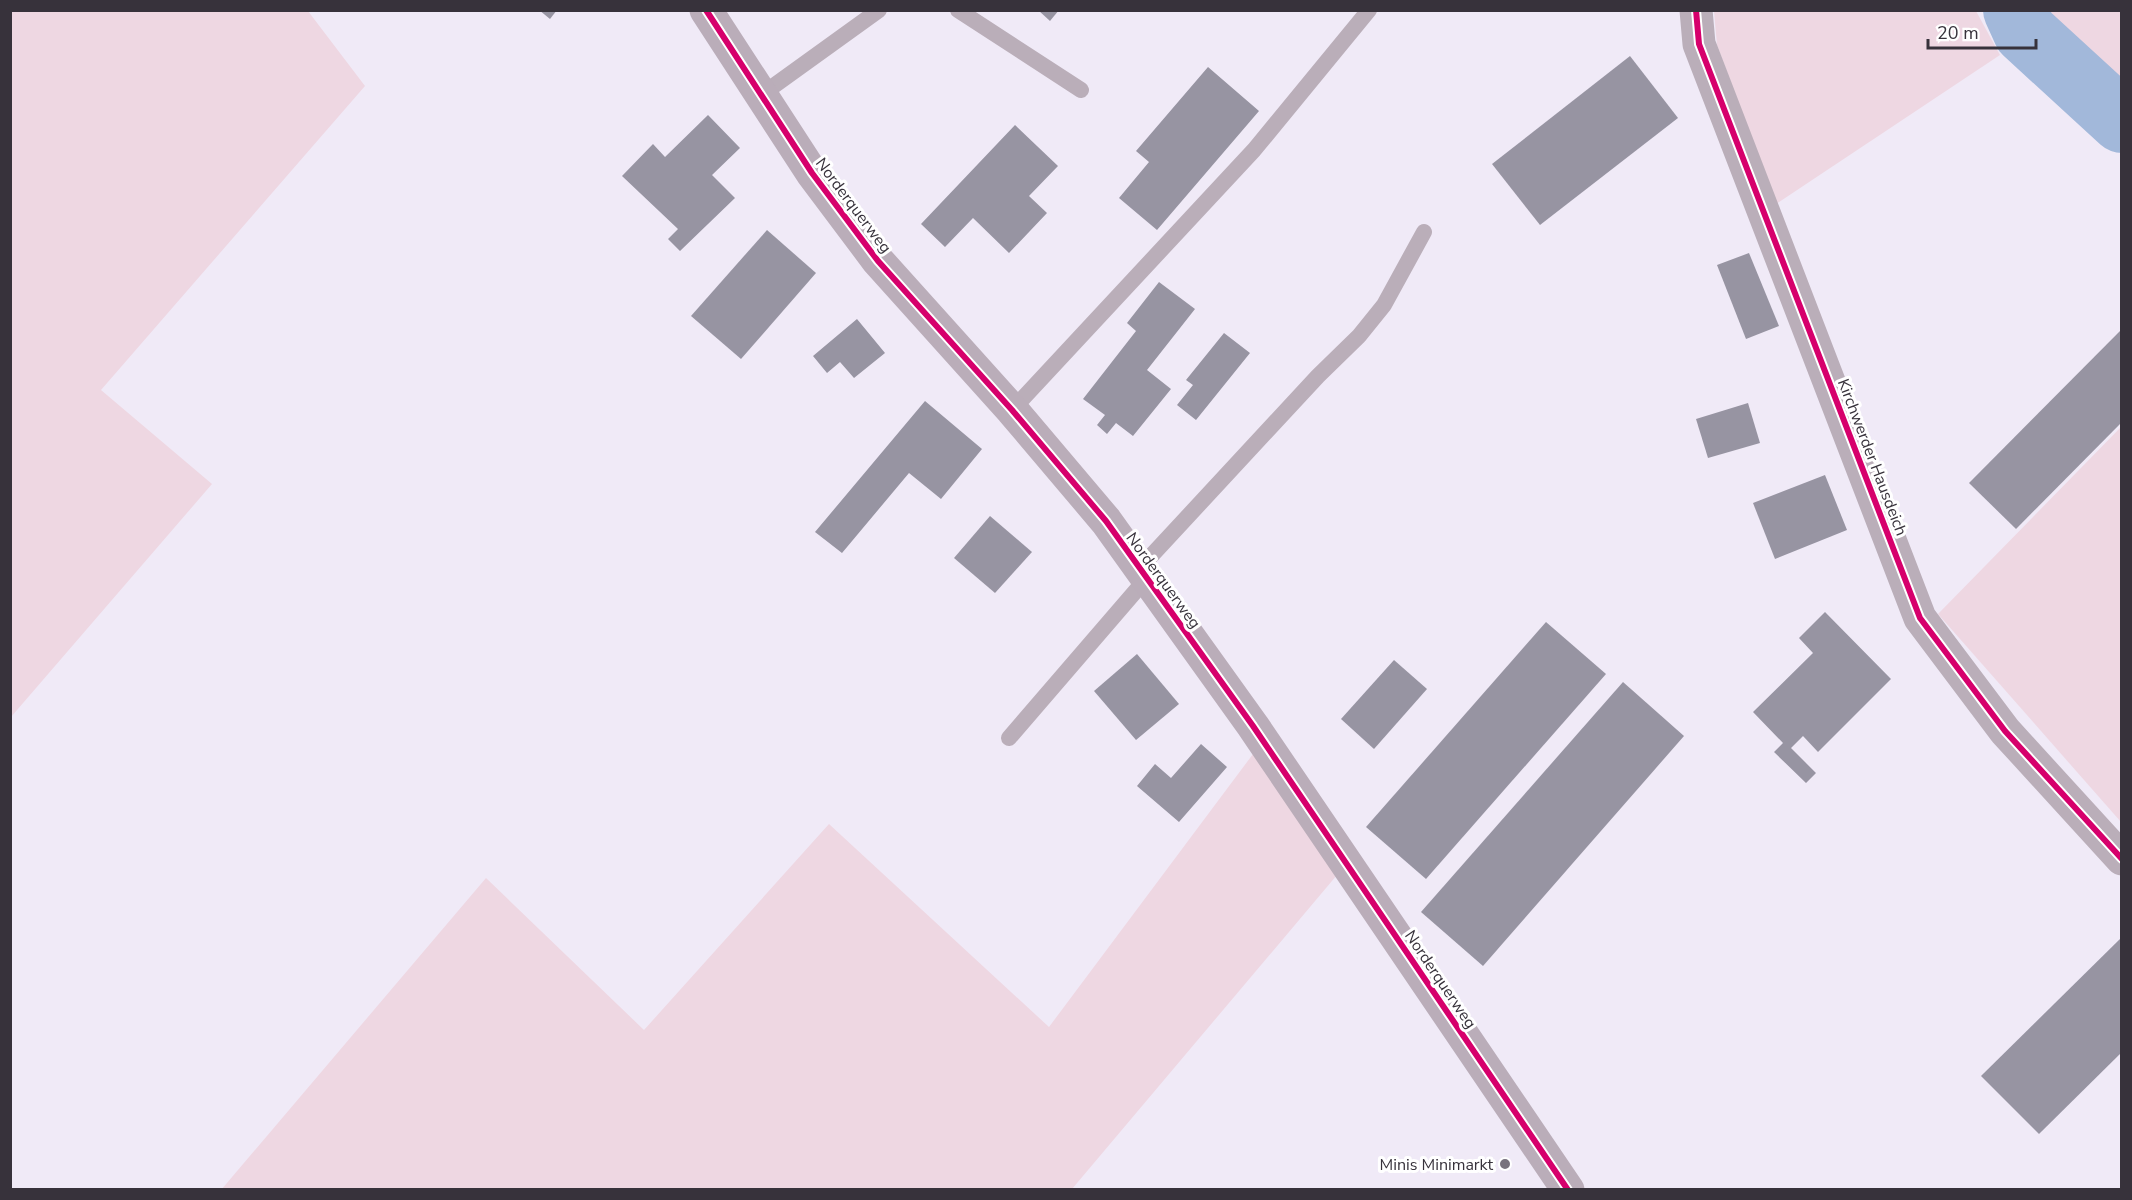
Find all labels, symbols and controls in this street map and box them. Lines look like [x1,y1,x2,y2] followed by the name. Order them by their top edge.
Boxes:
[1928,12,2036,50] scale bar
[1937,21,1979,45] text: 20 m
[810,153,896,258] street label: Norderquerweg
[1832,376,1912,539] street label: Kirchwerder Hausdeich
[1121,528,1206,633] street label: Norderquerweg
[1399,926,1481,1033] street label: Norderquerweg
[1380,1154,1493,1176] place label: Minis Minimarkt
[1498,1157,1512,1171] marker: Minis Minimarkt

